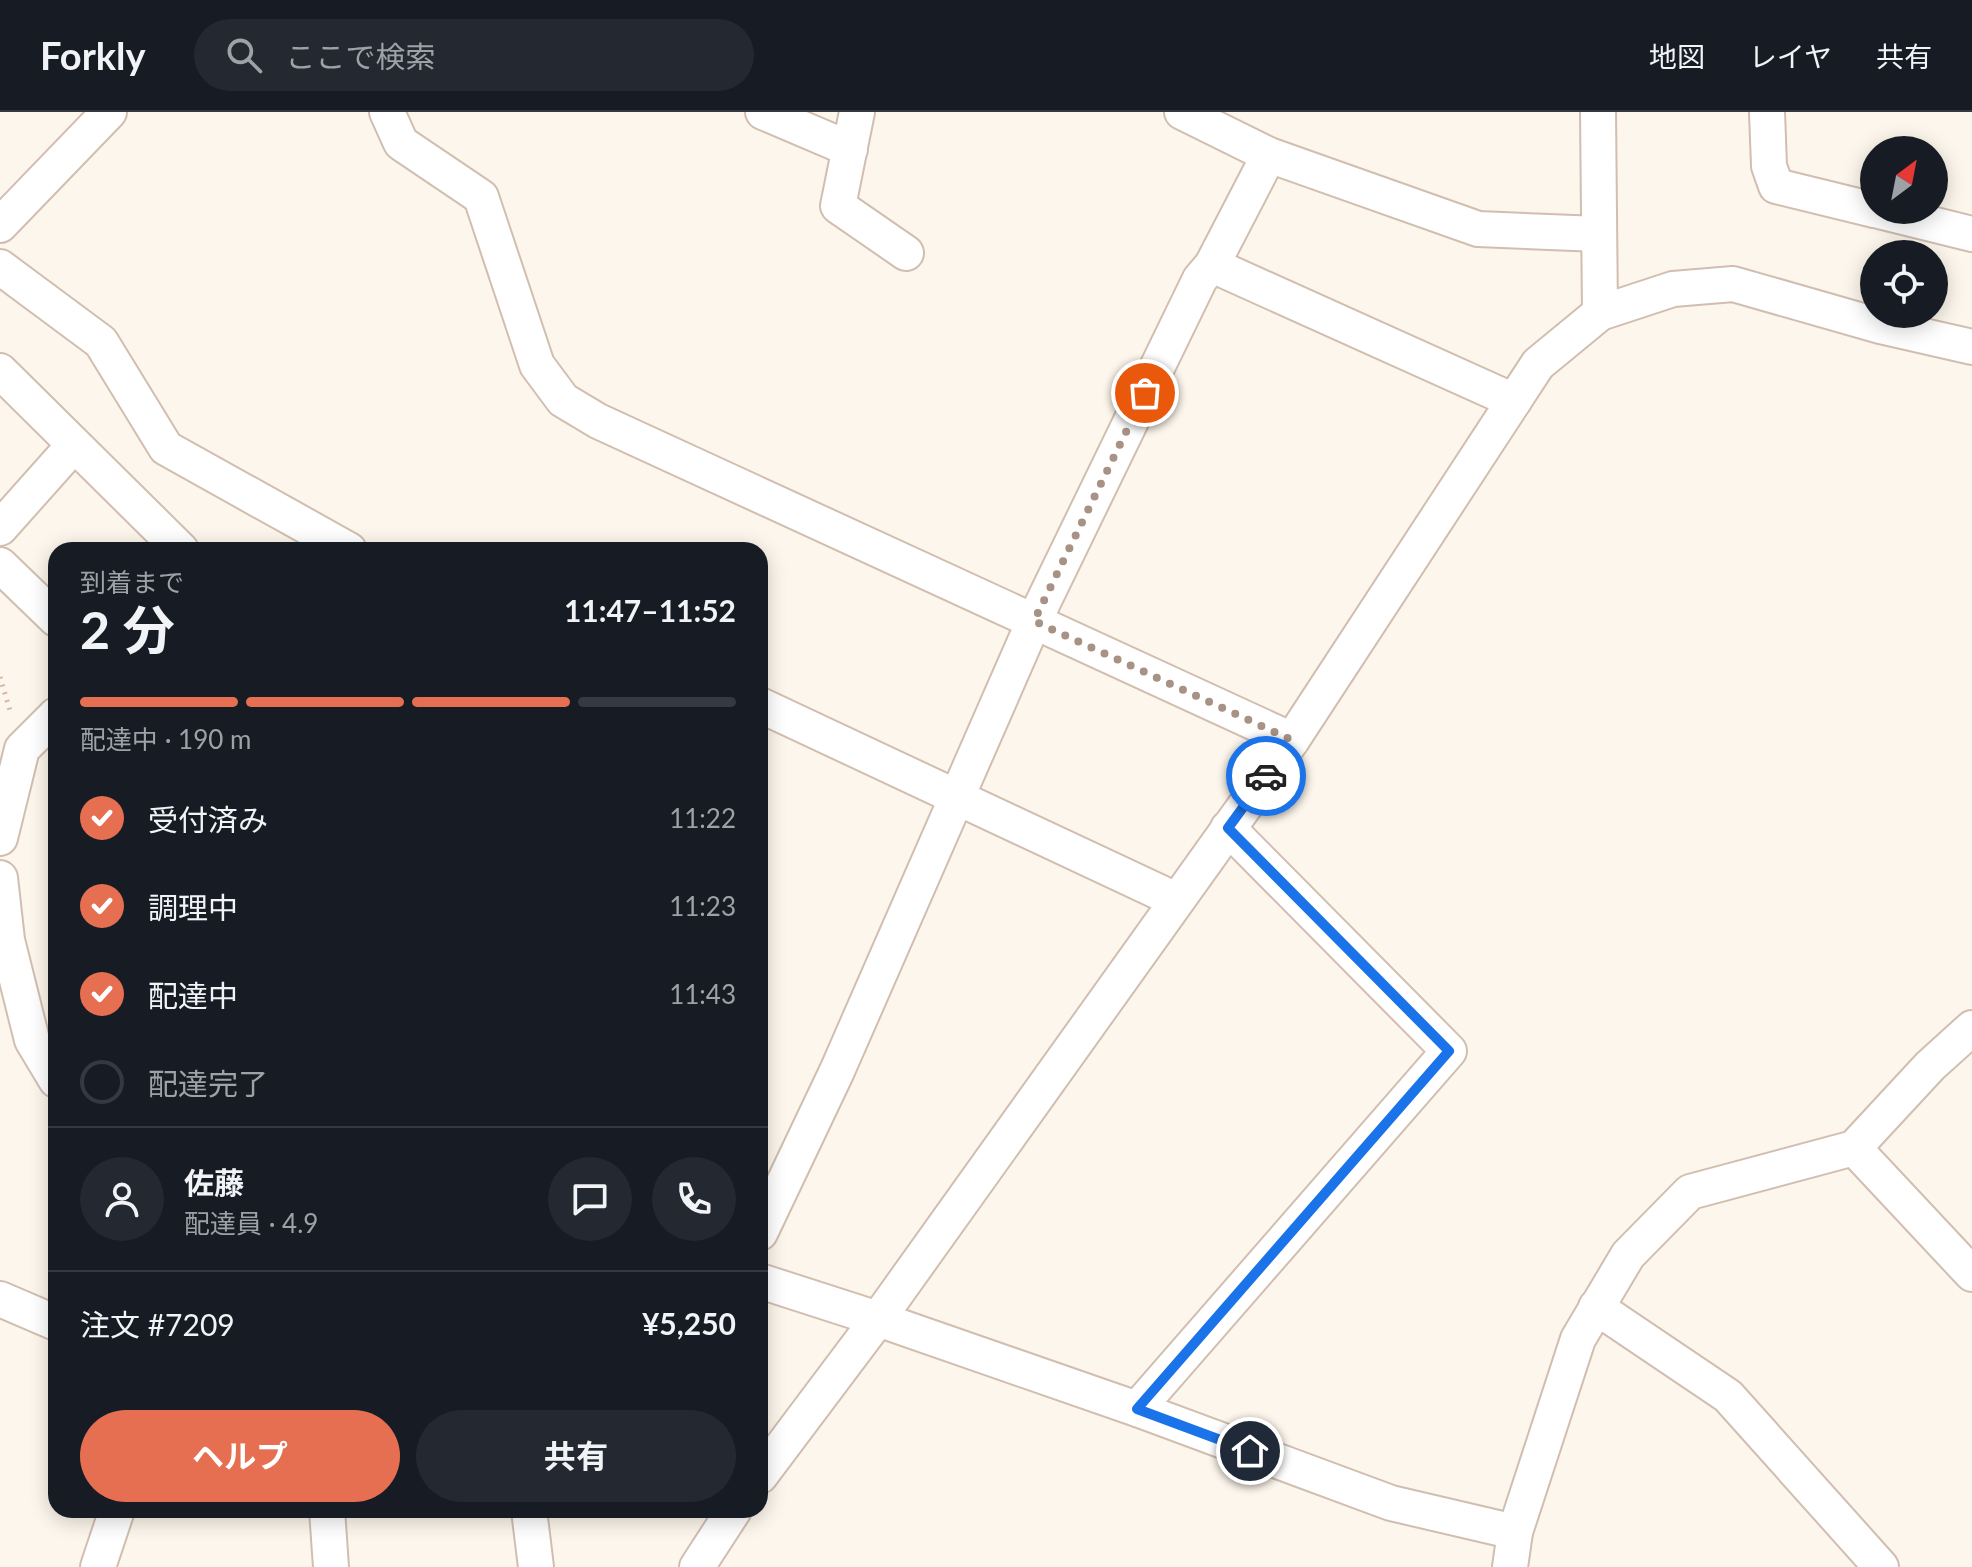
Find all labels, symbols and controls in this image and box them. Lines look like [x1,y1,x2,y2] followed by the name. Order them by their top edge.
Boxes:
[194,19,754,91] search box
[40,32,146,78] text: Forkly
[222,33,266,77] icon: search
[286,38,436,74] text: ここで検索
[1649,39,1705,73] text: 地図
[1749,39,1832,73] text: レイヤ
[1876,39,1932,73] text: 共有
[1860,136,1948,224] north arrow
[1860,136,1948,328] map controls
[1860,240,1948,328] button: locate
[1111,359,1179,427] pin
[1123,371,1167,415] icon: bag
[80,566,184,598] text: 到着まで
[564,592,736,628] text: 11:47–11:52
[80,598,175,660] text: 2 分
[80,723,251,755] text: 配達中 · 190 m
[1226,736,1306,816] courier
[1244,754,1288,798] icon: car
[80,796,124,840] icon: check
[148,801,268,837] text: 受付済み
[669,802,736,834] text: 11:22
[80,884,124,928] icon: check
[148,889,238,925] text: 調理中
[669,890,736,922] text: 11:23
[80,972,124,1016] icon: check
[148,977,238,1013] text: 配達中
[669,978,736,1010] text: 11:43
[148,1065,268,1101] text: 配達完了
[80,1157,164,1241] button: person
[548,1157,632,1241] button: chat
[652,1157,736,1241] button: phone
[184,1164,244,1200] text: 佐藤
[184,1207,318,1239] text: 配達員 · 4.9
[642,1305,736,1341] text: ¥5,250
[80,1306,235,1342] text: 注文 #7209
[80,1410,400,1502] button: ヘルプ
[416,1410,736,1502] button: 共有
[1216,1417,1284,1485] pin
[1228,1429,1272,1473] icon: home

